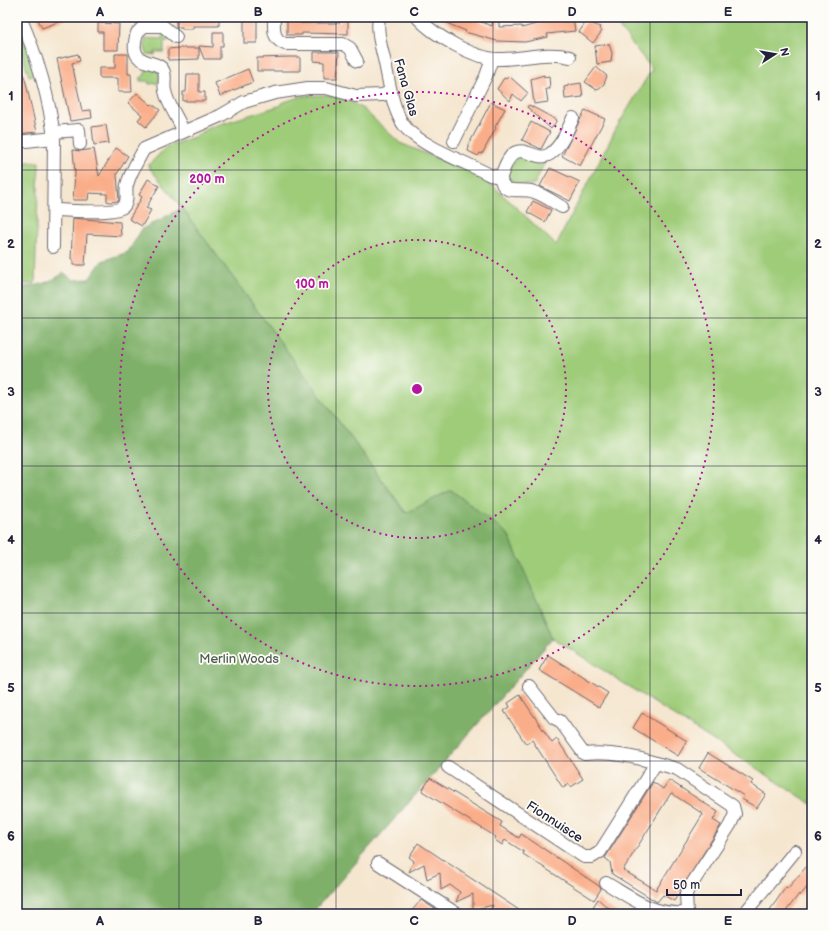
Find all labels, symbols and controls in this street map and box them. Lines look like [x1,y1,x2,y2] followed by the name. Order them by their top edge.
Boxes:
[95,4,104,20] text: A
[253,4,263,20] text: B
[409,4,419,20] text: C
[567,4,577,20] text: D
[724,4,733,20] text: E
[755,34,795,74] north arrow
[777,47,792,57] text: N
[390,57,422,119] street label: Fana Glas
[8,88,14,104] text: 1
[815,88,821,104] text: 1
[189,172,225,187] text: 200 m
[7,236,15,252] text: 2
[814,236,822,252] text: 2
[295,277,329,292] text: 100 m
[410,382,424,396] centre of rings
[7,384,15,400] text: 3
[814,384,822,400] text: 3
[7,532,15,548] text: 4
[814,532,822,548] text: 4
[199,651,279,667] park label: Merlin Woods
[7,680,15,696] text: 5
[814,680,822,696] text: 5
[523,798,586,846] street label: Fionnuisce
[7,828,15,844] text: 6
[814,828,822,844] text: 6
[667,871,741,897] scale bar
[673,878,700,893] text: 50 m
[95,913,104,929] text: A
[253,913,263,929] text: B
[409,913,419,929] text: C
[567,913,577,929] text: D
[724,913,733,929] text: E

